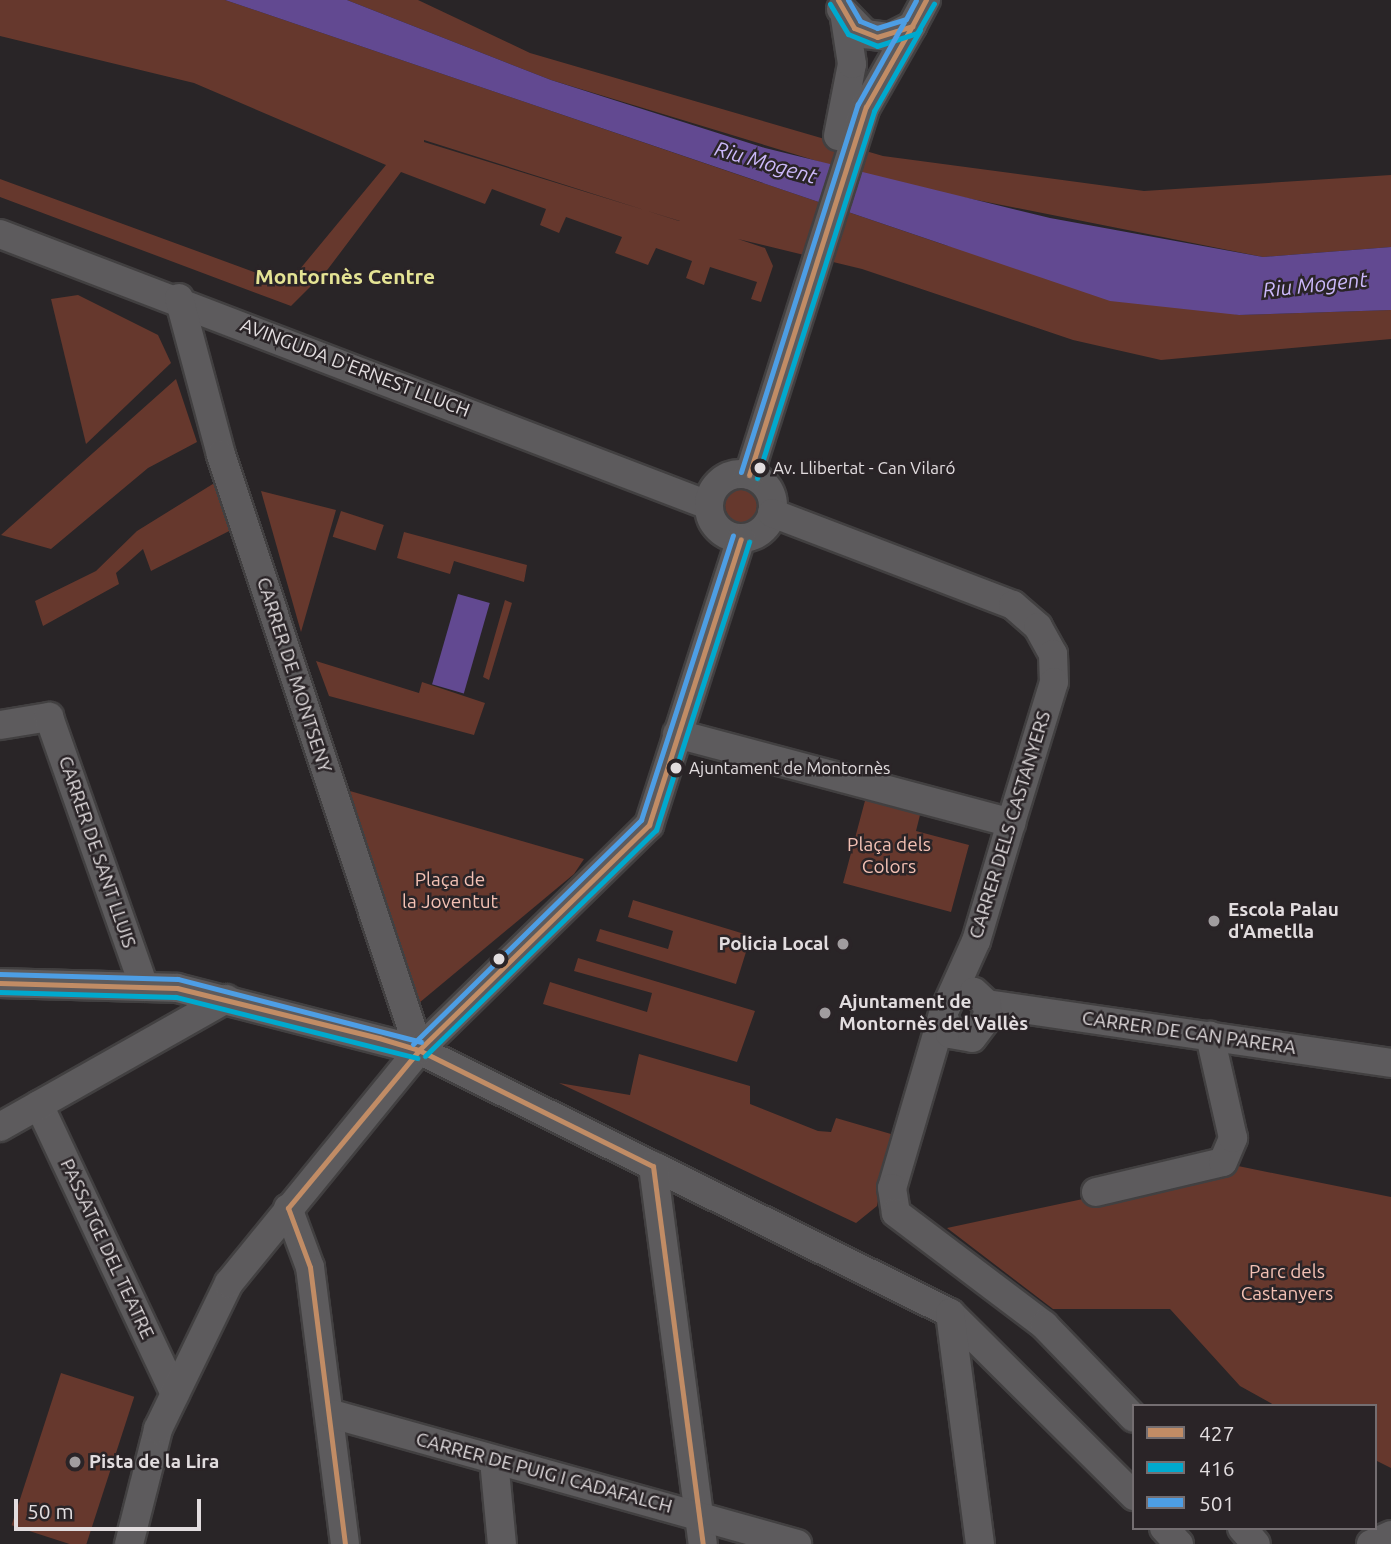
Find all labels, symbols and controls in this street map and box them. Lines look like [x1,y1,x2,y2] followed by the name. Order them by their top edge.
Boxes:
[712,135,820,189] water label: Riu Mogent
[255,263,435,289] district label: Montornès Centre
[1261,266,1369,302] water label: Riu Mogent
[237,314,473,422] street label: AVINGUDA D'ERNEST LLUCH
[773,458,955,478] place label: Av. Llibertat - Can Vilaró
[753,461,767,475] marker: Av. Llibertat - Can Vilaró
[252,574,336,776] street label: CARRER DE MONTSENY
[964,708,1056,942] street label: CARRER DELS CASTANYERS
[53,753,141,951] street label: CARRER DE SANT LLUIS
[689,758,890,778] place label: Ajuntament de Montornès
[669,761,683,775] marker: Ajuntament de Montornès
[847,834,931,878] park label: Plaça dels Colors
[402,869,498,913] park label: Plaça de la Joventut
[1228,899,1339,943] place label: Escola Palau d'Ametlla
[1206,913,1222,929] marker: Escola Palau d'Ametlla
[718,933,829,955] place label: Policia Local
[835,936,851,952] marker: Policia Local
[492,952,506,966] unlabelled marker
[839,991,1028,1035] place label: Ajuntament de Montornès del Vallès
[817,1005,833,1021] marker: Ajuntament de Montornès del Vallès
[1080,1007,1298,1059] street label: CARRER DE CAN PARERA
[55,1155,159,1343] street label: PASSATGE DEL TEATRE
[1241,1261,1333,1305] park label: Parc dels Castanyers
[1132,1404,1377,1530] legend
[1199,1421,1235,1445] text: 427
[413,1428,675,1518] street label: CARRER DE PUIG I CADAFALCH
[89,1451,219,1473] place label: Pista de la Lira
[67,1454,83,1470] marker: Pista de la Lira
[1199,1456,1235,1480] text: 416
[18,1484,205,1528] scale bar
[1199,1491,1235,1515] text: 501
[27,1499,74,1523] text: 50 m

